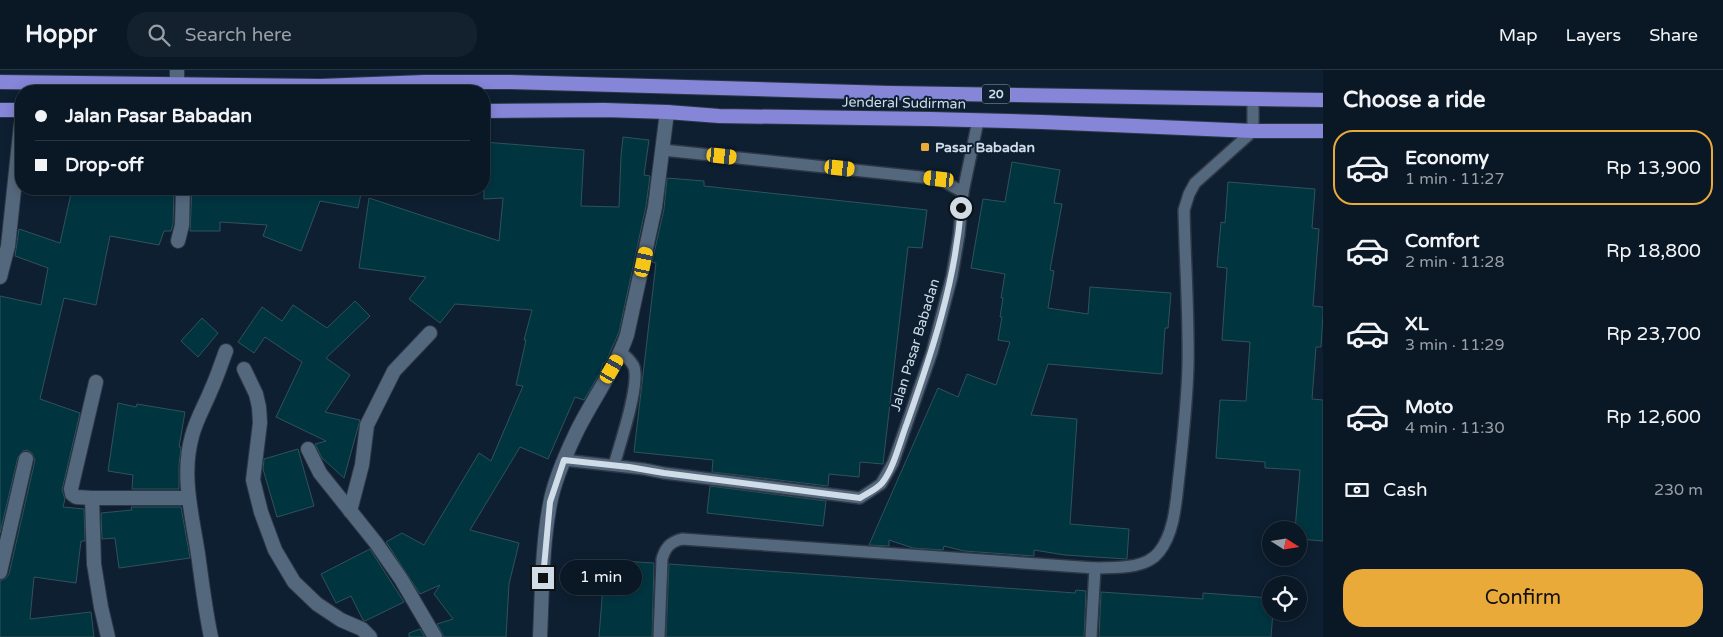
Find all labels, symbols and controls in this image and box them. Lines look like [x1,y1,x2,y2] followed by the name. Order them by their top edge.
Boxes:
[127,12,477,57] search box
[25,20,97,49] text: Hoppr
[145,21,173,49] icon: search
[185,24,292,46] text: Search here
[1499,24,1538,46] text: Map
[1566,24,1621,46] text: Layers
[1649,24,1698,46] text: Share
[982,84,1010,104] road number: 20
[1343,87,1486,113] text: Choose a ride
[842,93,966,113] street label: Jenderal Sudirman
[65,105,252,127] text: Jalan Pasar Babadan
[935,139,1035,156] place label: Pasar Babadan
[919,141,931,153] marker: Pasar Babadan
[1345,145,1390,190] icon: car
[706,147,737,165] car
[1405,147,1489,169] text: Economy
[65,154,144,176] text: Drop-off
[1606,157,1701,179] text: Rp 13,900
[824,159,855,177] car
[1405,169,1504,189] text: 1 min · 11:27
[923,170,954,188] car
[950,197,972,219] route start
[1345,228,1390,273] icon: car
[1405,230,1479,252] text: Comfort
[1606,240,1701,262] text: Rp 18,800
[633,246,654,278] car
[1405,252,1504,272] text: 2 min · 11:28
[887,277,943,413] street label: Jalan Pasar Babadan
[1345,311,1390,356] icon: car
[1405,313,1429,335] text: XL
[1606,323,1701,345] text: Rp 23,700
[1405,335,1504,355] text: 3 min · 11:29
[598,352,625,386] car
[1345,394,1390,439] icon: car
[1405,396,1453,418] text: Moto
[1606,406,1701,428] text: Rp 12,600
[1405,418,1504,438] text: 4 min · 11:30
[1343,476,1371,504] icon: cash
[1383,479,1428,501] text: Cash
[1654,480,1703,500] text: 230 m
[1262,521,1308,566] north arrow
[1262,521,1307,621] map controls
[560,560,643,596] callout: 1 min
[532,567,554,589] route end
[580,567,622,587] text: 1 min
[1343,569,1703,627] button: Confirm
[1262,576,1307,621] button: locate

